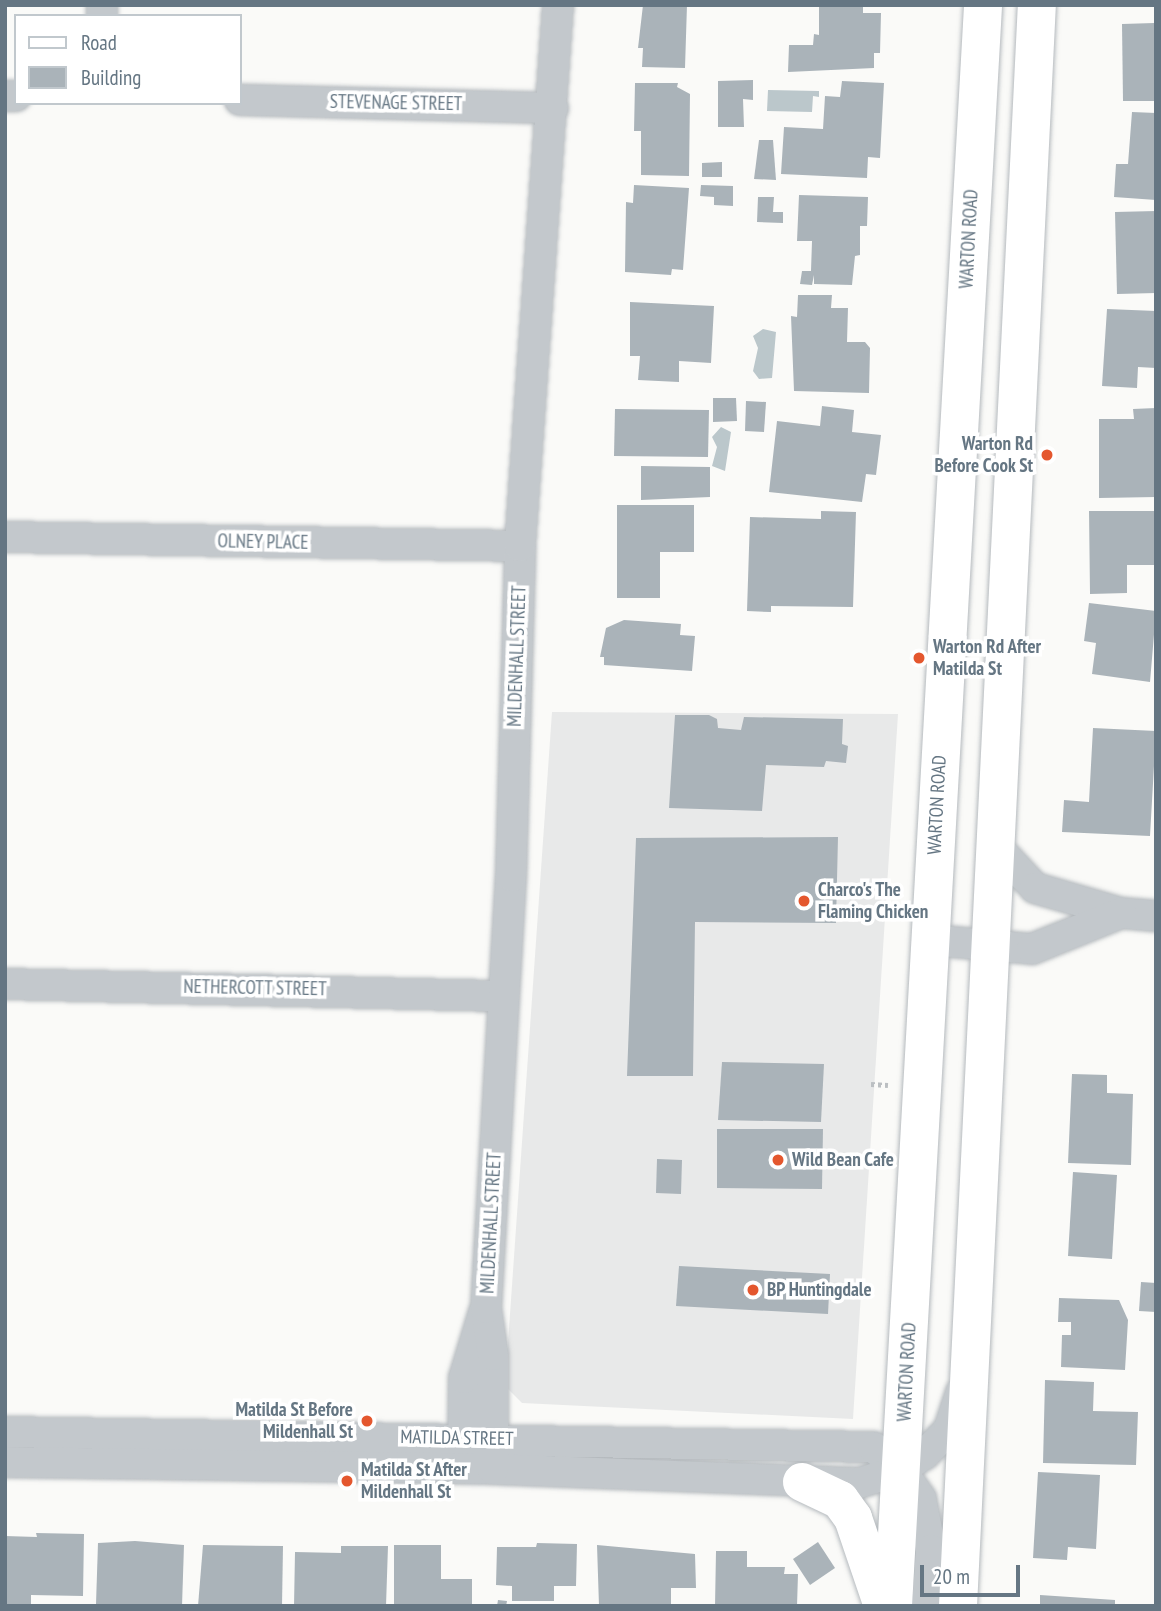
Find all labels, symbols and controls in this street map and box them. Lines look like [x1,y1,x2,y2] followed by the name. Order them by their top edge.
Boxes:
[14,14,242,105] legend
[81,29,117,56] text: Road
[81,64,141,91] text: Building
[330,90,462,116] street label: STEVENAGE STREET
[955,189,983,289] street label: WARTON ROAD
[934,433,1033,477] place label: Warton Rd Before Cook St
[1039,447,1055,463] marker: Warton Rd Before Cook St
[217,530,309,554] street label: OLNEY PLACE
[503,585,531,727] street label: MILDENHALL STREET
[933,636,1042,680] place label: Warton Rd After Matilda St
[911,650,927,666] marker: Warton Rd After Matilda St
[923,755,951,855] street label: WARTON ROAD
[818,879,929,923] place label: Charco's The Flaming Chicken
[796,893,812,909] marker: Charco's The Flaming Chicken
[183,975,327,1001] street label: NETHERCOTT STREET
[792,1149,894,1171] place label: Wild Bean Cafe
[476,1151,506,1295] street label: MILDENHALL STREET
[770,1152,786,1168] marker: Wild Bean Cafe
[767,1279,872,1301] place label: BP Huntingdale
[745,1282,761,1298] marker: BP Huntingdale
[893,1322,921,1422] street label: WARTON ROAD
[235,1399,353,1443] place label: Matilda St Before Mildenhall St
[359,1413,375,1429] marker: Matilda St Before Mildenhall St
[400,1426,514,1450] street label: MATILDA STREET
[361,1459,468,1503] place label: Matilda St After Mildenhall St
[339,1473,355,1489] marker: Matilda St After Mildenhall St
[923,1552,1023,1596] scale bar
[933,1563,970,1590] text: 20 m

